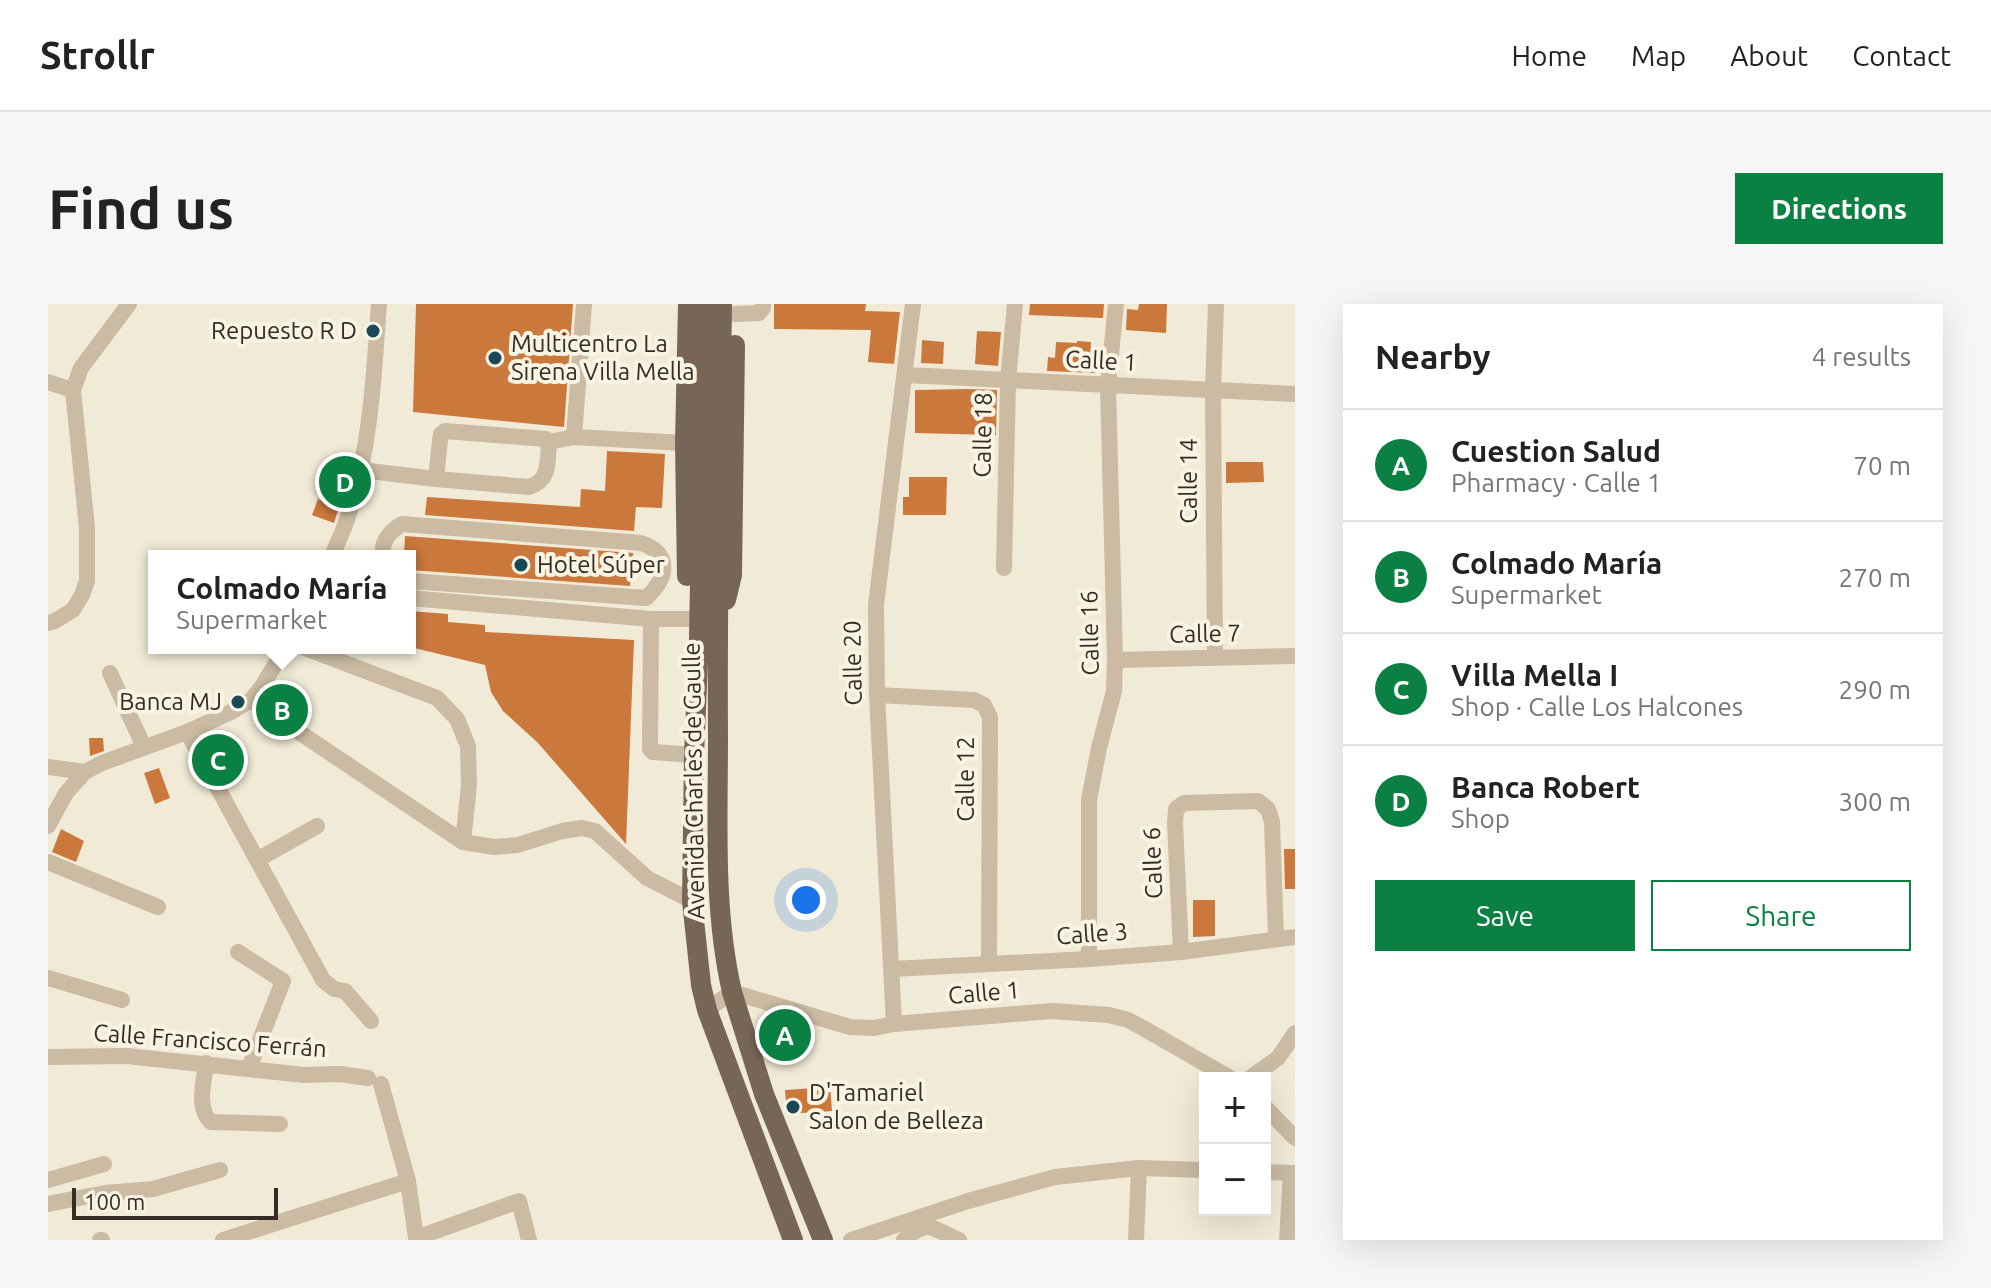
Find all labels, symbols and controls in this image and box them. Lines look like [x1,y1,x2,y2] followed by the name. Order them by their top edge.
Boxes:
[40,34,155,76] text: Strollr
[1512,40,1587,71] text: Home
[1631,40,1686,71] text: Map
[1730,40,1808,71] text: About
[1852,40,1951,71] text: Contact
[1735,173,1943,244] button: Directions
[48,177,234,240] text: Find us
[211,317,357,344] place label: Repuesto R D
[364,322,382,340] marker: Repuesto R D
[511,330,695,385] place label: Multicentro La Sirena Villa Mella
[1375,337,1490,375] text: Nearby
[1812,342,1911,371] text: 4 results
[1064,345,1138,376] street label: Calle 1
[486,349,504,367] marker: Multicentro La Sirena Villa Mella
[968,392,997,478] street label: Calle 18
[1451,434,1661,468] text: Cuestion Salud
[1175,438,1202,524] street label: Calle 14
[1392,451,1410,480] text: A
[1853,451,1911,480] text: 70 m
[319,452,371,512] pin: D
[1451,468,1662,497] text: Pharmacy · Calle 1
[1451,546,1662,580] text: Colmado María
[148,550,416,654] popup
[537,551,665,578] place label: Hotel Súper
[512,556,530,574] marker: Hotel Súper
[1392,563,1410,592] text: B
[1839,563,1911,592] text: 270 m
[176,571,388,605] text: Colmado María
[1451,580,1602,609] text: Supermarket
[1075,590,1104,676] street label: Calle 16
[176,605,327,634] text: Supermarket
[1169,619,1241,648] street label: Calle 7
[838,620,867,706] street label: Calle 20
[678,642,709,920] street label: Avenida Charles de Gaulle
[1451,658,1618,692] text: Villa Mella I
[1393,675,1409,704] text: C
[1839,675,1911,704] text: 290 m
[256,680,308,740] pin: B
[119,688,222,715] place label: Banca MJ
[1451,692,1743,721] text: Shop · Calle Los Halcones
[229,693,247,711] marker: Banca MJ
[192,730,244,790] pin: C
[952,736,979,822] street label: Calle 12
[1451,770,1640,804] text: Banca Robert
[1392,787,1410,816] text: D
[1839,787,1911,816] text: 300 m
[1451,804,1510,833] text: Shop
[1138,827,1167,899] street label: Calle 6
[786,880,826,920] your location
[1375,880,1635,951] button: Save
[1651,880,1911,951] button: Share
[1055,918,1129,949] street label: Calle 3
[947,976,1021,1009] street label: Calle 1
[759,1005,811,1065] pin: A
[92,1019,328,1062] street label: Calle Francisco Ferrán
[1199,1072,1271,1216] map controls
[1199,1072,1271,1144] button: +
[809,1079,984,1134] place label: D'Tamariel Salon de Belleza
[784,1098,802,1116] marker: D'Tamariel Salon de Belleza
[1199,1144,1271,1216] button: −
[72,1184,278,1220] scale bar
[84,1189,145,1214] text: 100 m

